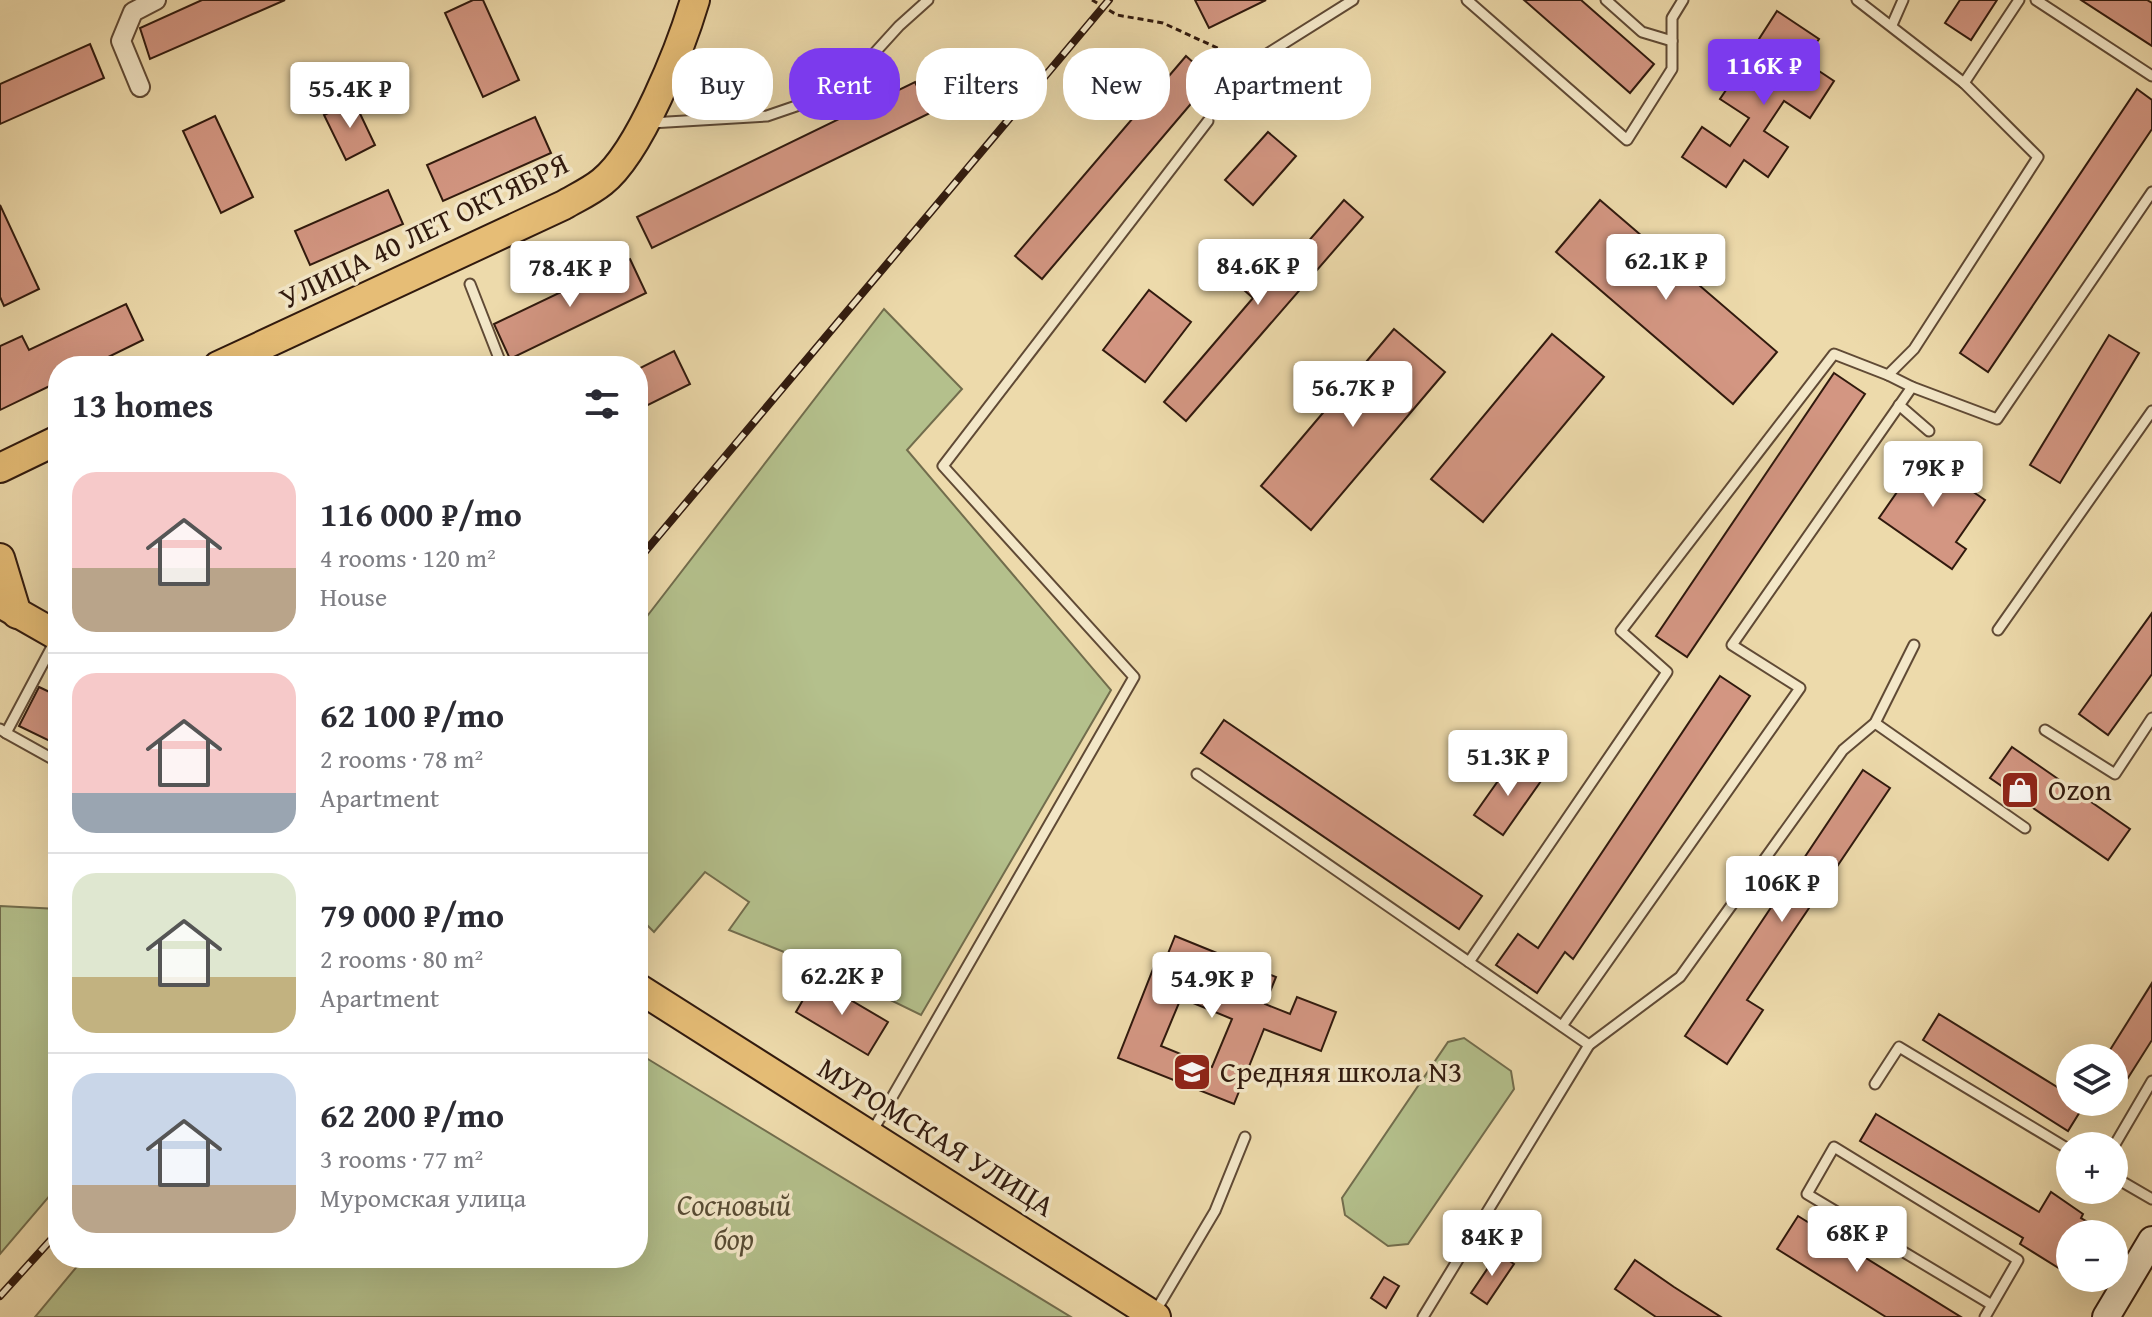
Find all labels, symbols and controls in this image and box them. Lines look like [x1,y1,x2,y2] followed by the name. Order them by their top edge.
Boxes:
[1699,39,1829,107] pin: 116K ₽
[1726,45,1802,84] text: 116K ₽
[672,48,773,120] chip: Buy
[789,48,900,120] chip: Rent
[916,48,1047,120] chip: Filters
[1063,48,1170,120] chip: New
[1186,48,1371,120] chip: Apartment
[276,62,424,130] pin: 55.4K ₽
[308,68,392,107] text: 55.4K ₽
[272,141,576,319] street label: УЛИЦА 40 ЛЕТ ОКТЯБРЯ
[1592,234,1740,302] pin: 62.1K ₽
[1184,239,1332,307] pin: 84.6K ₽
[1624,240,1708,279] text: 62.1K ₽
[496,241,644,309] pin: 78.4K ₽
[1216,245,1300,284] text: 84.6K ₽
[528,247,612,286] text: 78.4K ₽
[1279,361,1427,429] pin: 56.7K ₽
[1311,367,1395,406] text: 56.7K ₽
[72,380,213,429] text: 13 homes
[580,382,624,426] icon: filters
[1877,441,1989,509] pin: 79K ₽
[1902,447,1964,486] text: 79K ₽
[320,489,522,538] text: 116 000 ₽/mo
[136,504,232,600] icon: home
[320,538,496,577] text: 4 rooms · 120 m²
[320,577,387,616] text: House
[320,690,504,739] text: 62 100 ₽/mo
[136,705,232,801] icon: home
[1434,730,1582,798] pin: 51.3K ₽
[1466,736,1550,775] text: 51.3K ₽
[320,739,483,778] text: 2 rooms · 78 m²
[2048,767,2112,811] place label: Ozon
[1999,769,2041,811] shop icon: Ozon
[320,778,439,817] text: Apartment
[1717,856,1847,924] pin: 106K ₽
[1744,862,1820,901] text: 106K ₽
[320,890,504,939] text: 79 000 ₽/mo
[136,905,232,1001] icon: home
[320,939,483,978] text: 2 rooms · 80 m²
[768,949,916,1017] pin: 62.2K ₽
[1138,952,1286,1020] pin: 54.9K ₽
[800,955,884,994] text: 62.2K ₽
[1170,958,1254,997] text: 54.9K ₽
[320,978,439,1017] text: Apartment
[2056,1044,2128,1292] map controls
[2056,1044,2128,1116] button: layers
[810,1045,1064,1227] street label: МУРОМСКАЯ УЛИЦА
[1220,1049,1462,1093] place label: Средняя школа N3
[1171,1051,1213,1093] school or university icon: Средняя школа N3
[320,1090,504,1139] text: 62 200 ₽/mo
[136,1105,232,1201] icon: home
[2056,1132,2128,1204] button: +
[320,1139,483,1178] text: 3 rooms · 77 m²
[320,1178,526,1217] text: Муромская улица
[677,1182,791,1260] park label: Сосновый бор
[1801,1206,1913,1274] pin: 68K ₽
[1436,1210,1548,1278] pin: 84K ₽
[1826,1212,1888,1251] text: 68K ₽
[1461,1216,1523,1255] text: 84K ₽
[2056,1220,2128,1292] button: −

